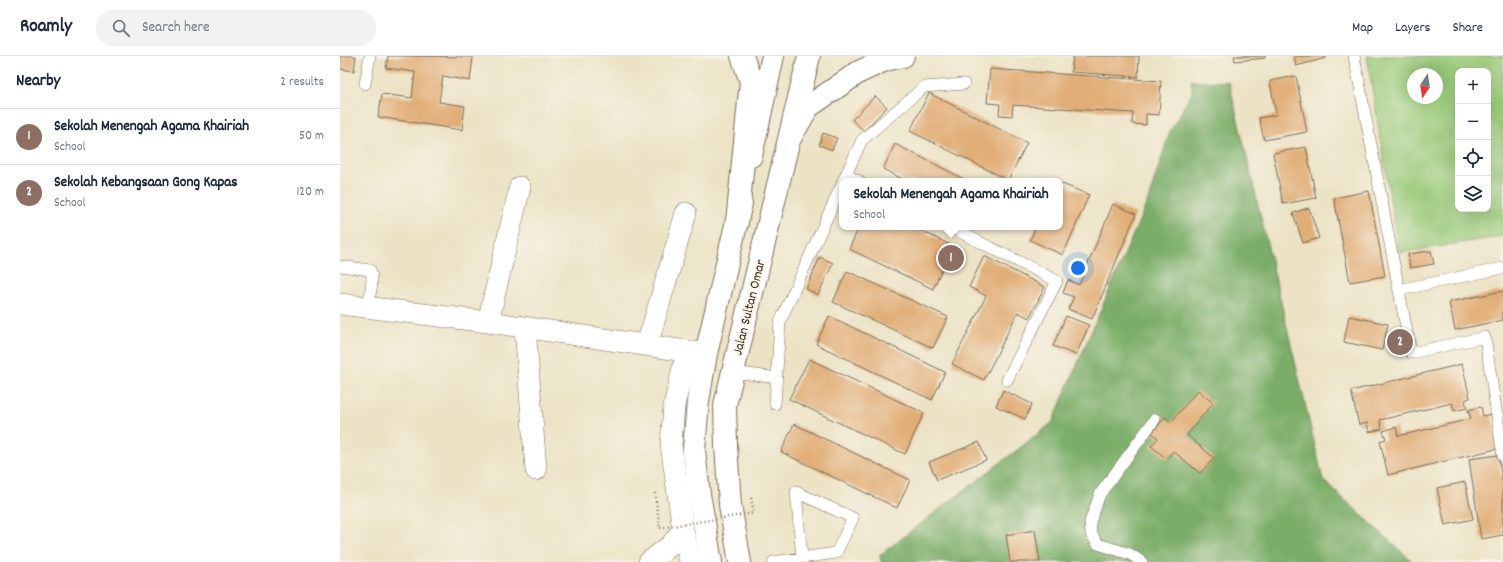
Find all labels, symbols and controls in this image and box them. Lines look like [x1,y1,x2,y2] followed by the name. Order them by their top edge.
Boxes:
[96,10,376,46] search box
[20,14,72,41] text: Roamly
[110,17,132,39] icon: search
[142,17,210,39] text: Search here
[1352,18,1373,38] text: Map
[1395,18,1430,38] text: Layers
[1452,18,1483,38] text: Share
[1407,68,1443,104] north arrow
[1455,68,1491,212] map controls
[1455,68,1491,104] button: +
[16,70,60,94] text: Nearby
[280,73,324,92] text: 2 results
[1455,104,1491,140] button: −
[54,116,249,138] text: Sekolah Menengah Agama Khairiah
[28,127,30,146] text: 1
[299,127,324,146] text: 50 m
[54,138,86,157] text: School
[1455,140,1491,176] button: locate
[54,172,238,194] text: Sekolah Kebangsaan Gong Kapas
[1455,176,1491,212] button: layers
[839,178,1063,230] popup
[26,183,32,202] text: 2
[296,183,324,202] text: 120 m
[853,184,1049,206] text: Sekolah Menengah Agama Khairiah
[54,194,86,213] text: School
[853,206,885,225] text: School
[938,243,964,273] pin: 1
[728,257,772,357] street label: Jalan Sultan Omar
[1068,258,1088,278] your location
[1387,327,1413,357] pin: 2

